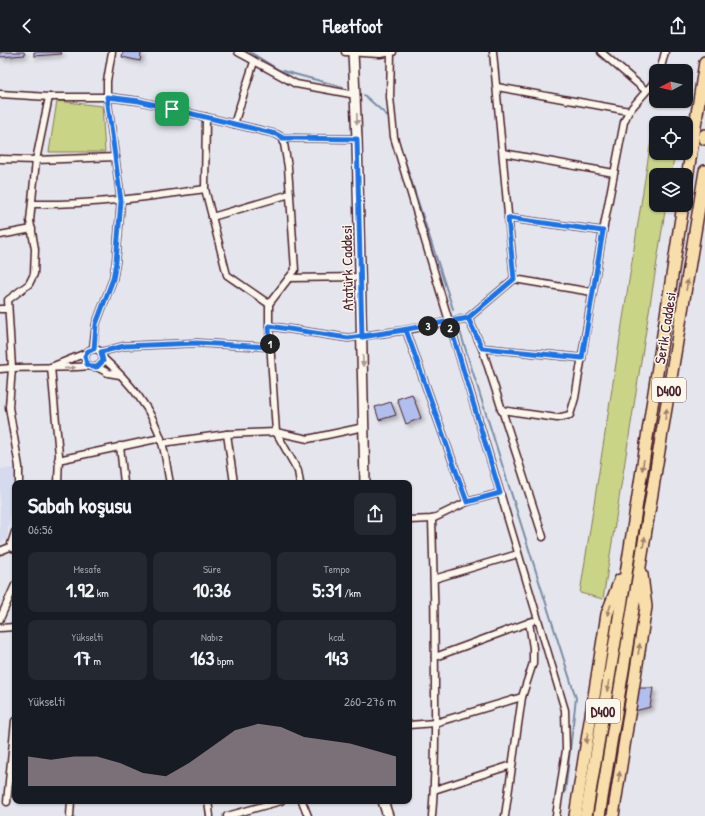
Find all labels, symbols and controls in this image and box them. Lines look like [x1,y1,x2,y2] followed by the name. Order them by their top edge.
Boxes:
[323,14,382,39] text: Fleetfoot
[16,15,38,37] icon: back
[667,15,689,37] icon: share
[649,64,693,108] north arrow
[649,64,693,212] map controls
[155,92,189,126] pin
[161,98,183,120] icon: arrive
[353,113,360,125] one-way arrow
[649,116,693,160] button: locate
[649,168,693,212] button: layers
[336,225,358,311] street label: Atatürk Caddesi
[684,279,690,292] one-way arrow
[649,291,681,365] street label: Serik Caddesi
[418,316,438,336] pin: 3
[440,318,460,338] pin: 2
[426,319,430,333] text: 3
[447,321,453,335] text: 2
[260,334,280,354] pin: 1
[268,337,272,351] text: 1
[359,355,366,367] one-way arrow
[64,364,76,371] one-way arrow
[652,378,686,402] road number: D400
[663,408,669,420] one-way arrow
[640,459,646,471] one-way arrow
[28,490,131,520] text: Sabah koşusu
[354,493,396,535] button: share
[28,520,53,538] text: 06:56
[641,536,647,548] one-way arrow
[73,562,101,576] text: Mesafe
[203,562,221,576] text: Süre
[324,562,350,576] text: Tempo
[66,576,94,603] text: 1.92
[193,576,231,603] text: 10:36
[312,576,342,603] text: 5:31
[94,586,109,600] text: km
[342,586,361,600] text: /km
[605,605,611,617] one-way arrow
[72,630,103,644] text: Yükselti
[201,630,223,644] text: Nabız
[329,630,345,644] text: kcal
[636,643,642,655] one-way arrow
[74,644,91,671] text: 17
[190,644,214,671] text: 163
[325,644,349,671] text: 143
[91,654,101,668] text: m
[214,654,234,668] text: bpm
[604,680,610,692] one-way arrow
[28,692,65,710] text: Yükselti
[344,692,396,710] text: 260–276 m
[586,699,620,723] road number: D400
[584,732,590,744] one-way arrow
[616,771,622,784] one-way arrow

